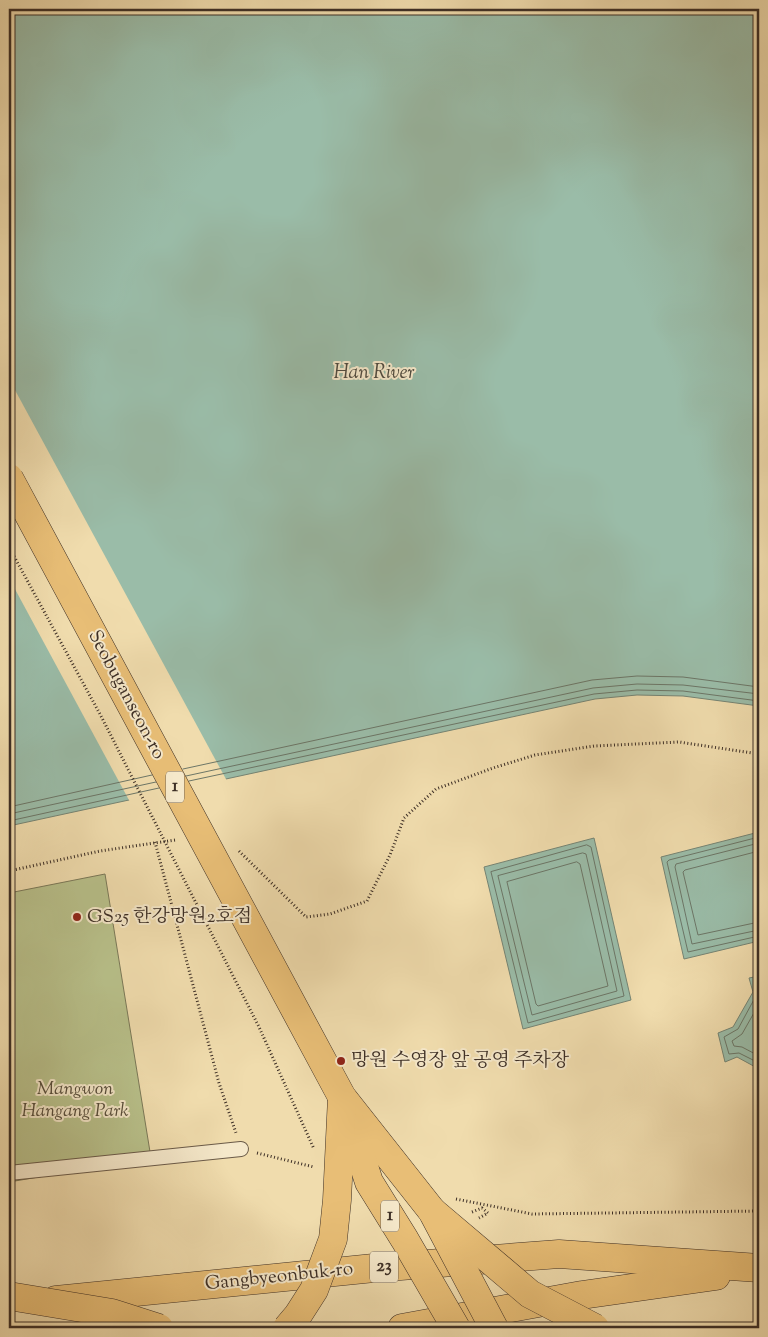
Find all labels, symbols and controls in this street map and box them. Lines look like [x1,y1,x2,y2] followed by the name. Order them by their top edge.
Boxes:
[333,359,415,388] water label: Han River
[81,626,171,764] street label: Seobuganseon-ro
[166,772,184,802] road number: 1
[87,904,252,931] place label: GS25 한강망원2호점
[71,911,83,923] marker: GS25 한강망원2호점
[351,1048,570,1075] place label: 망원 수영장 앞 공영 주차장
[335,1055,347,1067] marker: 망원 수영장 앞 공영 주차장
[21,1076,129,1125] park label: Mangwon Hangang Park
[381,1200,399,1232] road number: 1
[370,1252,398,1282] road number: 23
[204,1256,354,1298] street label: Gangbyeonbuk-ro

